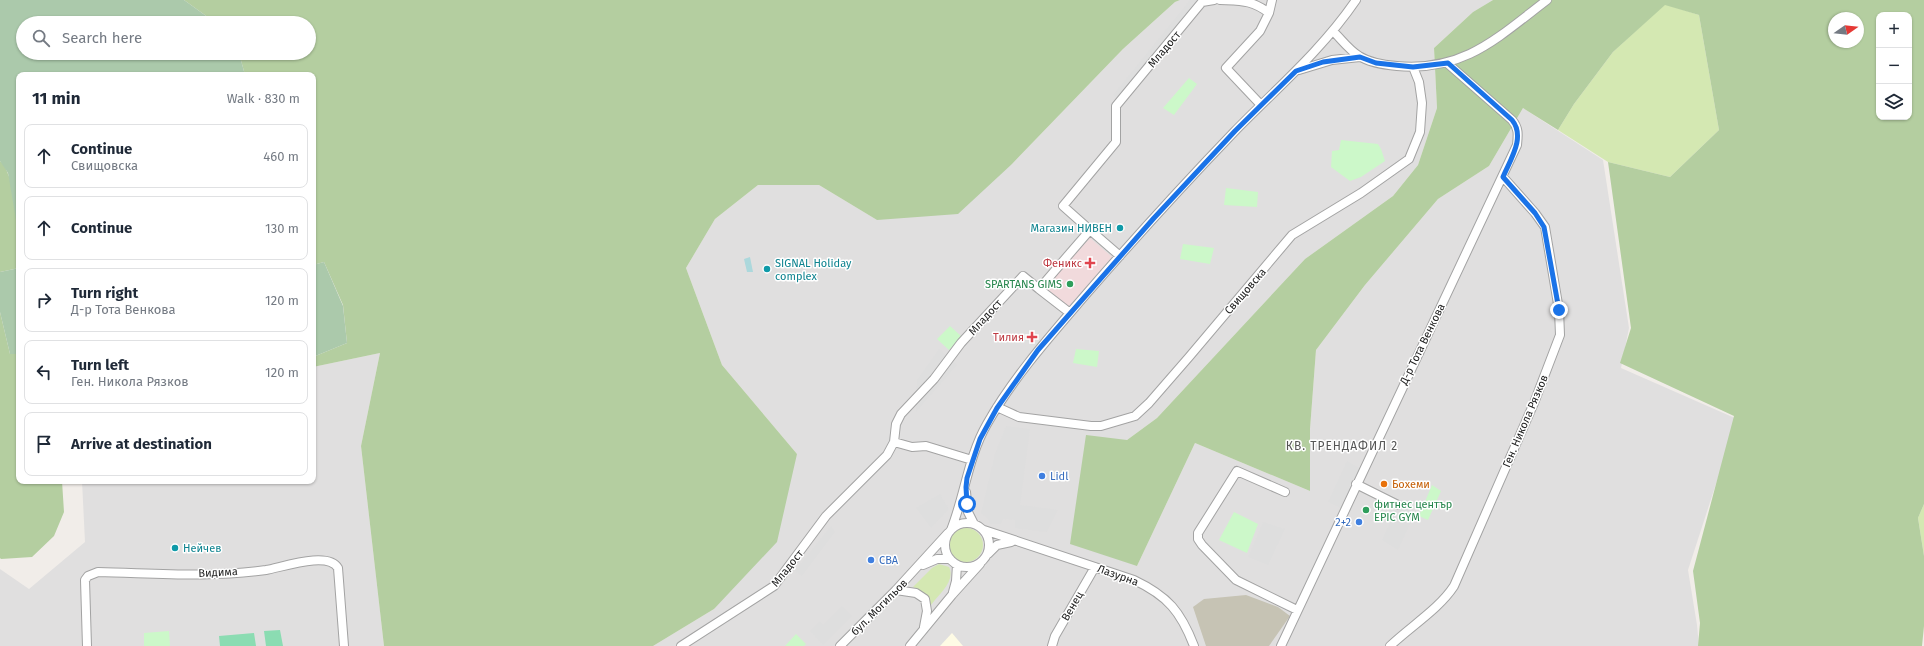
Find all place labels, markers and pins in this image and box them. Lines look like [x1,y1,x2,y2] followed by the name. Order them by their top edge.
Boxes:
[1031,222,1112,235] place label: Магазин НИВЕН
[1115,223,1125,233] marker: Магазин НИВЕН
[775,257,852,283] place label: SIGNAL Holiday complex
[1043,257,1082,270] place label: Феникс
[1085,258,1095,268] marker: Феникс
[762,264,772,274] marker: SIGNAL Holiday complex
[985,278,1062,291] place label: SPARTANS GIMS
[1065,279,1075,289] marker: SPARTANS GIMS
[993,331,1024,344] place label: Тилия
[1027,332,1037,342] marker: Тилия
[1050,470,1068,483] place label: Lidl
[1037,471,1047,481] marker: Lidl
[1392,478,1430,491] place label: Бохеми
[1379,479,1389,489] marker: Бохеми
[1374,498,1452,524] place label: фитнес център EPIC GYM
[1361,505,1371,515] marker: фитнес център EPIC GYM
[1335,516,1351,529] place label: 2+2
[1354,517,1364,527] marker: 2+2
[183,542,221,555] place label: Нейчев
[170,543,180,553] marker: Нейчев
[879,554,899,567] place label: CBA
[866,555,876,565] marker: CBA

